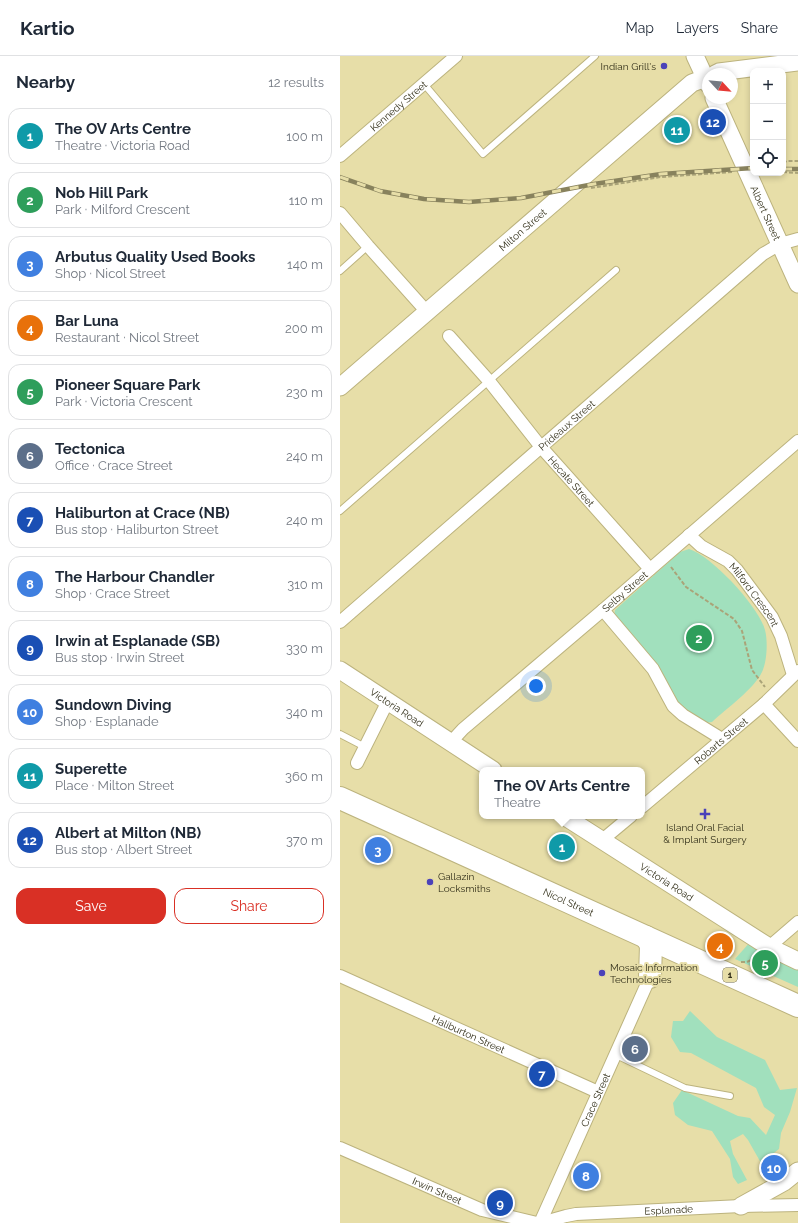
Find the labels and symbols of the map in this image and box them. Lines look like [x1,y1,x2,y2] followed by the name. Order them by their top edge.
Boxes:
[601,61,656,72] place label: Indian Grill's
[659,61,669,71] marker: Indian Grill's
[702,68,738,104] north arrow
[368,78,429,133] street label: Kennedy Street
[700,107,726,137] pin: 12
[664,115,690,145] pin: 11
[749,184,783,242] street label: Albert Street
[496,206,549,253] street label: Milton Street
[536,397,597,452] street label: Prideaux Street
[546,454,597,509] street label: Hecate Street
[727,560,781,629] street label: Milford Crescent
[600,568,650,614] street label: Selby Street
[686,623,712,653] pin: 2
[526,676,546,696] your location
[368,686,426,729] street label: Victoria Road
[692,715,750,766] street label: Robarts Street
[699,808,711,820] marker: Island Oral Facial & Implant Surgery
[663,822,747,845] place label: Island Oral Facial & Implant Surgery
[549,832,575,862] pin: 1
[365,835,391,865] pin: 3
[638,861,696,903] street label: Victoria Road
[438,871,491,894] place label: Gallazin Locksmiths
[425,877,435,887] marker: Gallazin Locksmiths
[542,886,596,918] street label: Nicol Street
[707,931,733,961] pin: 4
[752,948,778,978] pin: 5
[610,962,698,985] place label: Mosaic Information Technologies
[597,968,607,978] marker: Mosaic Information Technologies
[723,968,737,982] road number: 1
[430,1013,507,1055] street label: Haliburton Street
[622,1034,648,1064] pin: 6
[529,1059,555,1089] pin: 7
[578,1071,612,1128] street label: Crace Street
[761,1153,787,1183] pin: 10
[573,1161,599,1191] pin: 8
[411,1175,464,1206] street label: Irwin Street
[487,1188,513,1218] pin: 9
[644,1203,693,1216] street label: Esplanade

